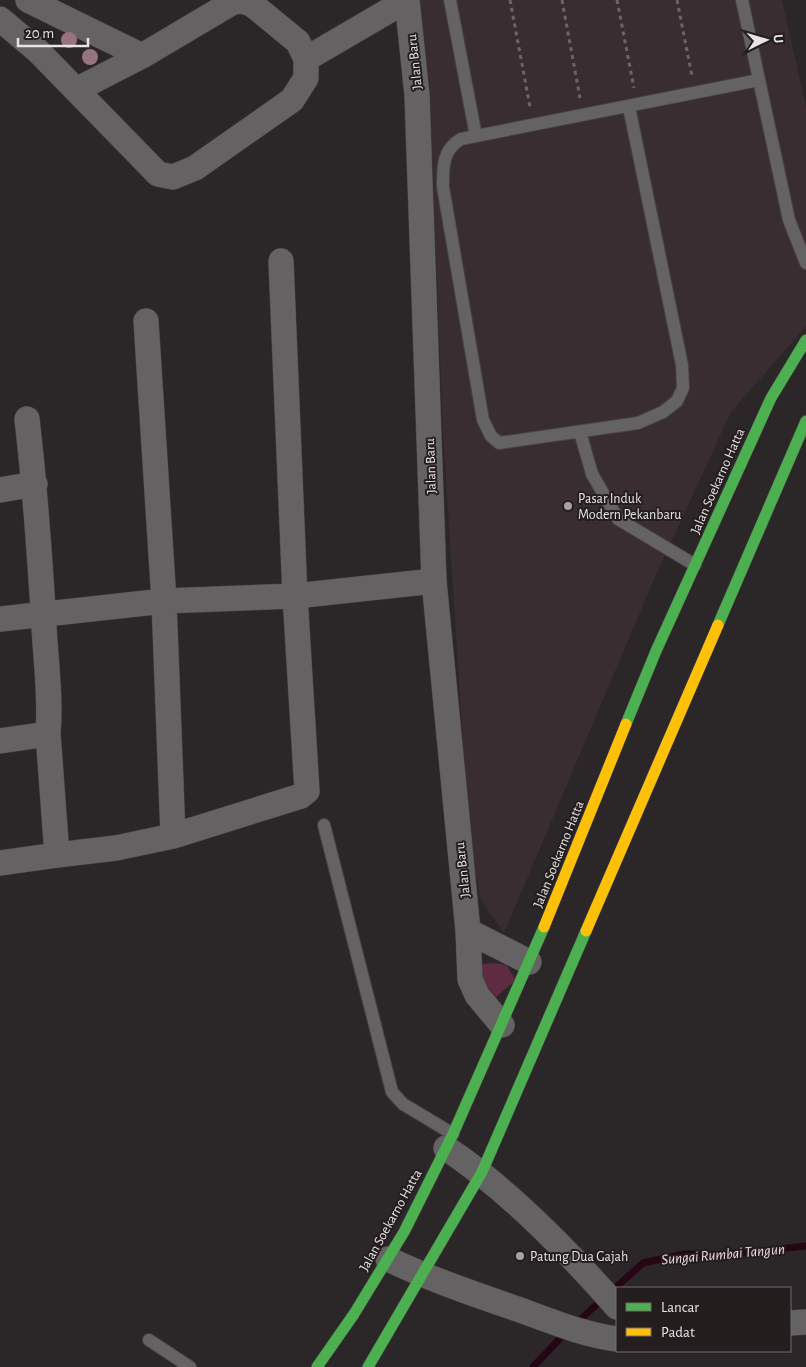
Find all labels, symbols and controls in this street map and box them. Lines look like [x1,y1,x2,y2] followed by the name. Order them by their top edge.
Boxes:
[18,15,88,47] scale bar
[741,15,791,65] north arrow
[25,26,54,41] text: 20 m
[405,34,425,90] street label: Jalan Baru
[771,34,785,44] text: U
[688,426,748,536] street label: Jalan Soekarno Hatta
[423,438,439,494] street label: Jalan Baru
[578,492,681,522] place label: Pasar Induk Modern Pekanbaru
[562,500,574,512] marker: Pasar Induk Modern Pekanbaru
[531,798,587,910] street label: Jalan Soekarno Hatta
[453,842,473,898] street label: Jalan Baru
[357,1167,425,1274] street label: Jalan Soekarno Hatta
[661,1242,785,1267] water label: Sungai Rumbai Tangun
[514,1250,526,1262] marker: Patung Dua Gajah
[530,1250,628,1264] place label: Patung Dua Gajah
[616,1287,791,1352] legend
[661,1300,699,1315] text: Lancar
[661,1325,695,1340] text: Padat

